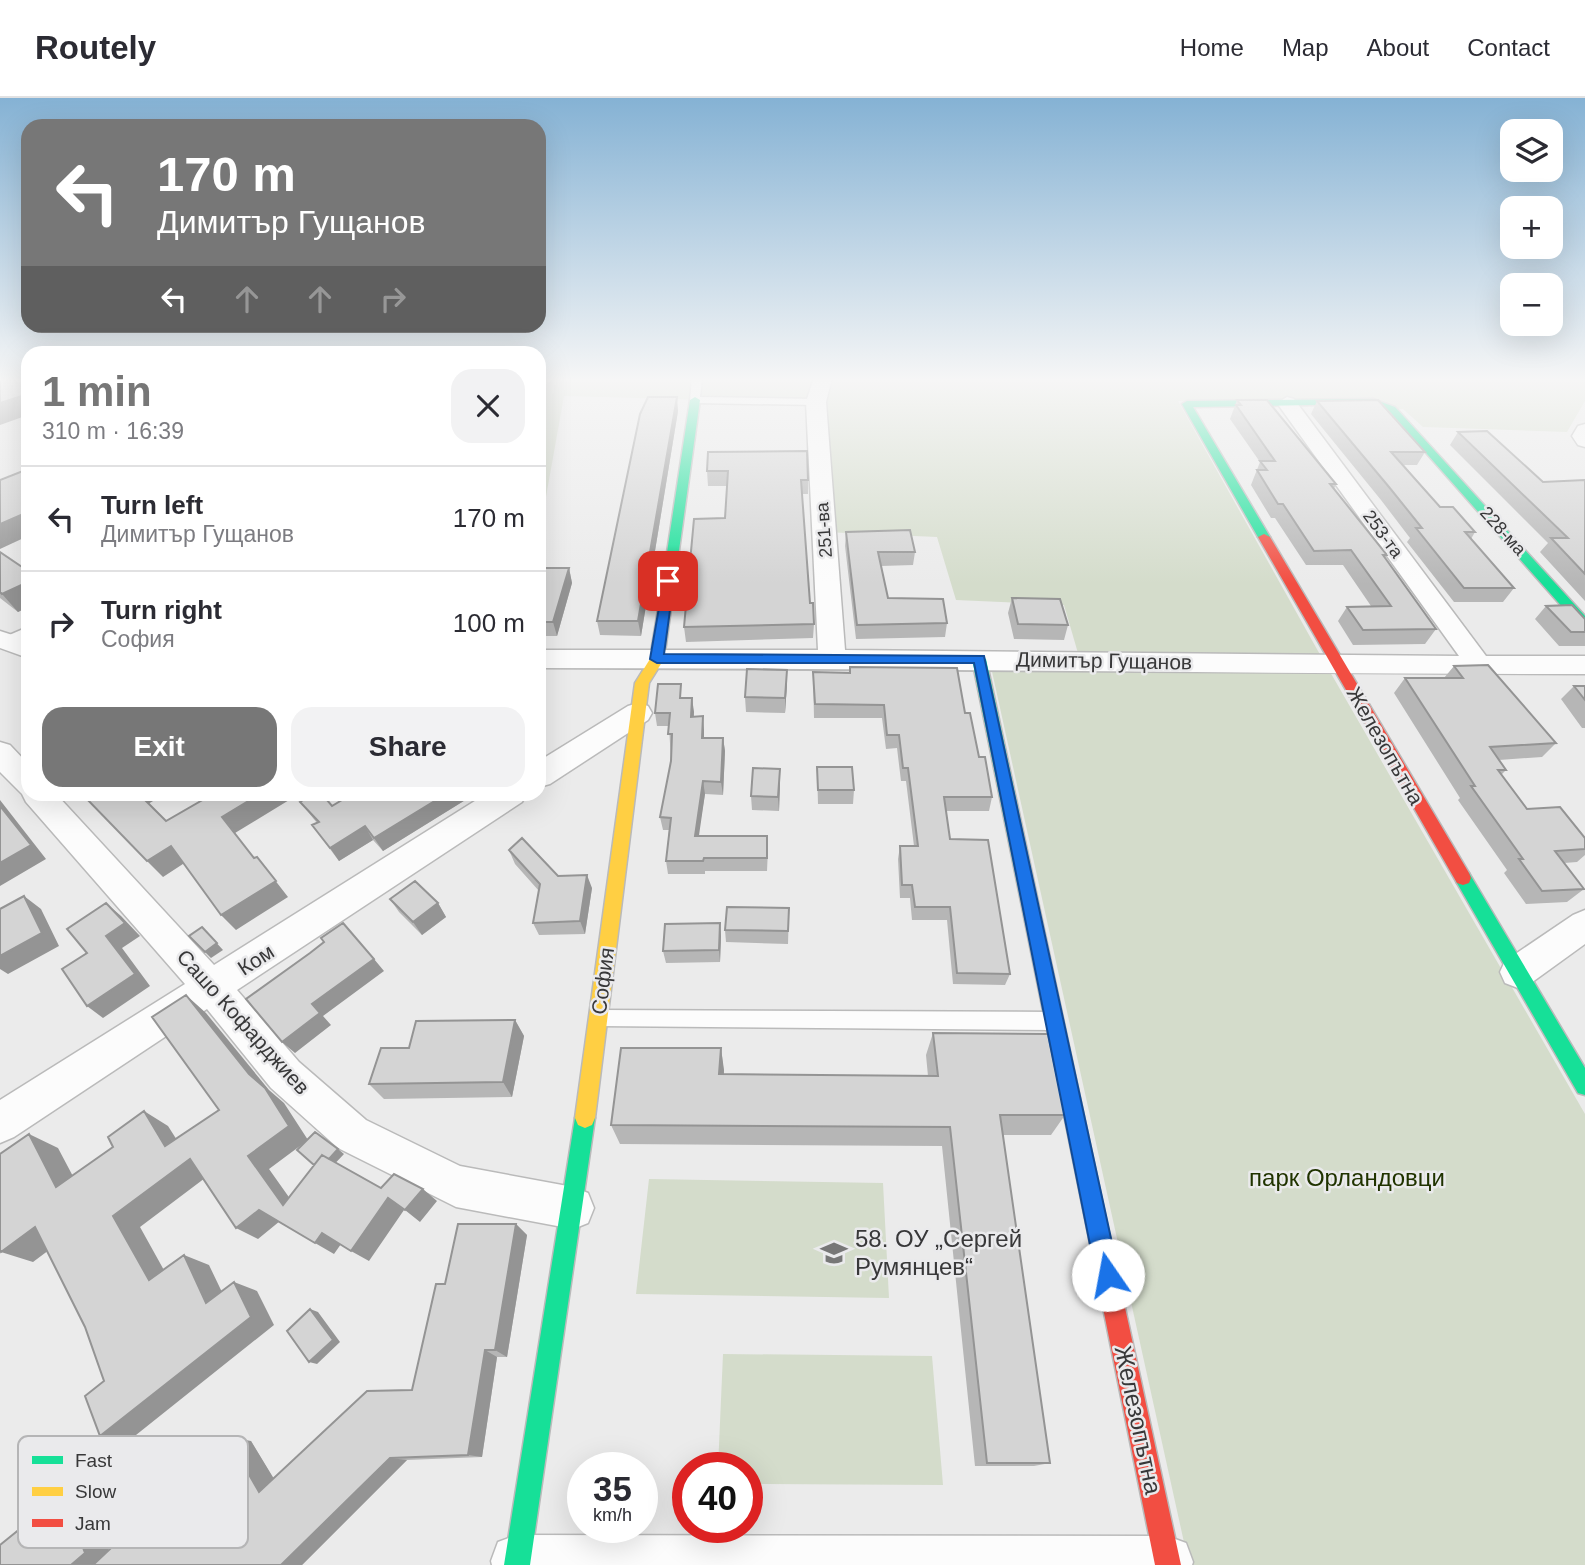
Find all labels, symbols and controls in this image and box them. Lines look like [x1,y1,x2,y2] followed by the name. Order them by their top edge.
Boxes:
[35,29,156,66] text: Routely
[1180,34,1244,61] text: Home
[1282,34,1329,61] text: Map
[1367,34,1429,61] text: About
[1467,34,1550,61] text: Contact
[1500,119,1563,336] map controls
[1500,119,1563,182] button: layers
[42,147,133,238] icon: left
[157,147,296,201] text: 170 m
[1500,196,1563,259] button: +
[157,204,426,240] text: Димитър Гущанов
[1500,273,1563,336] button: −
[155,280,193,318] icon: left
[228,280,266,318] icon: ahead
[301,280,339,318] icon: ahead
[374,280,412,318] icon: right
[42,368,152,415] text: 1 min
[451,369,525,443] button: close
[42,418,184,444] text: 310 m · 16:39
[101,490,203,520] text: Turn left
[42,500,80,538] icon: left
[812,501,836,558] street label: 251-ва
[453,503,525,533] text: 170 m
[1476,503,1531,560] street label: 228-ма
[1359,506,1408,563] street label: 253-та
[101,521,294,547] text: Димитър Гущанов
[638,551,698,611] pin
[649,562,687,600] icon: arrive
[101,595,222,625] text: Turn right
[42,605,80,643] icon: right
[453,608,525,638] text: 100 m
[101,626,175,652] text: София
[1016,647,1192,674] street label: Димитър Гущанов
[1342,683,1429,809] street label: Железопътна
[42,707,277,787] button: Exit
[291,707,525,787] button: Share
[233,939,278,980] street label: Ком
[172,945,314,1099] street label: Сашо Кофарджиев
[587,946,618,1016] street label: София
[1249,1164,1445,1191] park label: парк Орландовци
[855,1225,1022,1280] place label: 58. ОУ „Сергей Румянцев“
[819,1238,849,1268] school or university icon: 58. ОУ „Сергей Румянцев“
[1071,1238,1145,1312] position arrow
[1110,1343,1168,1497] street label: Железопътна
[18,1436,248,1548] legend
[75,1450,113,1471] text: Fast
[672,1452,763,1543] speed limit sign: 40
[593,1469,632,1508] text: 35
[75,1481,116,1502] text: Slow
[593,1505,632,1525] text: km/h
[75,1513,111,1534] text: Jam

